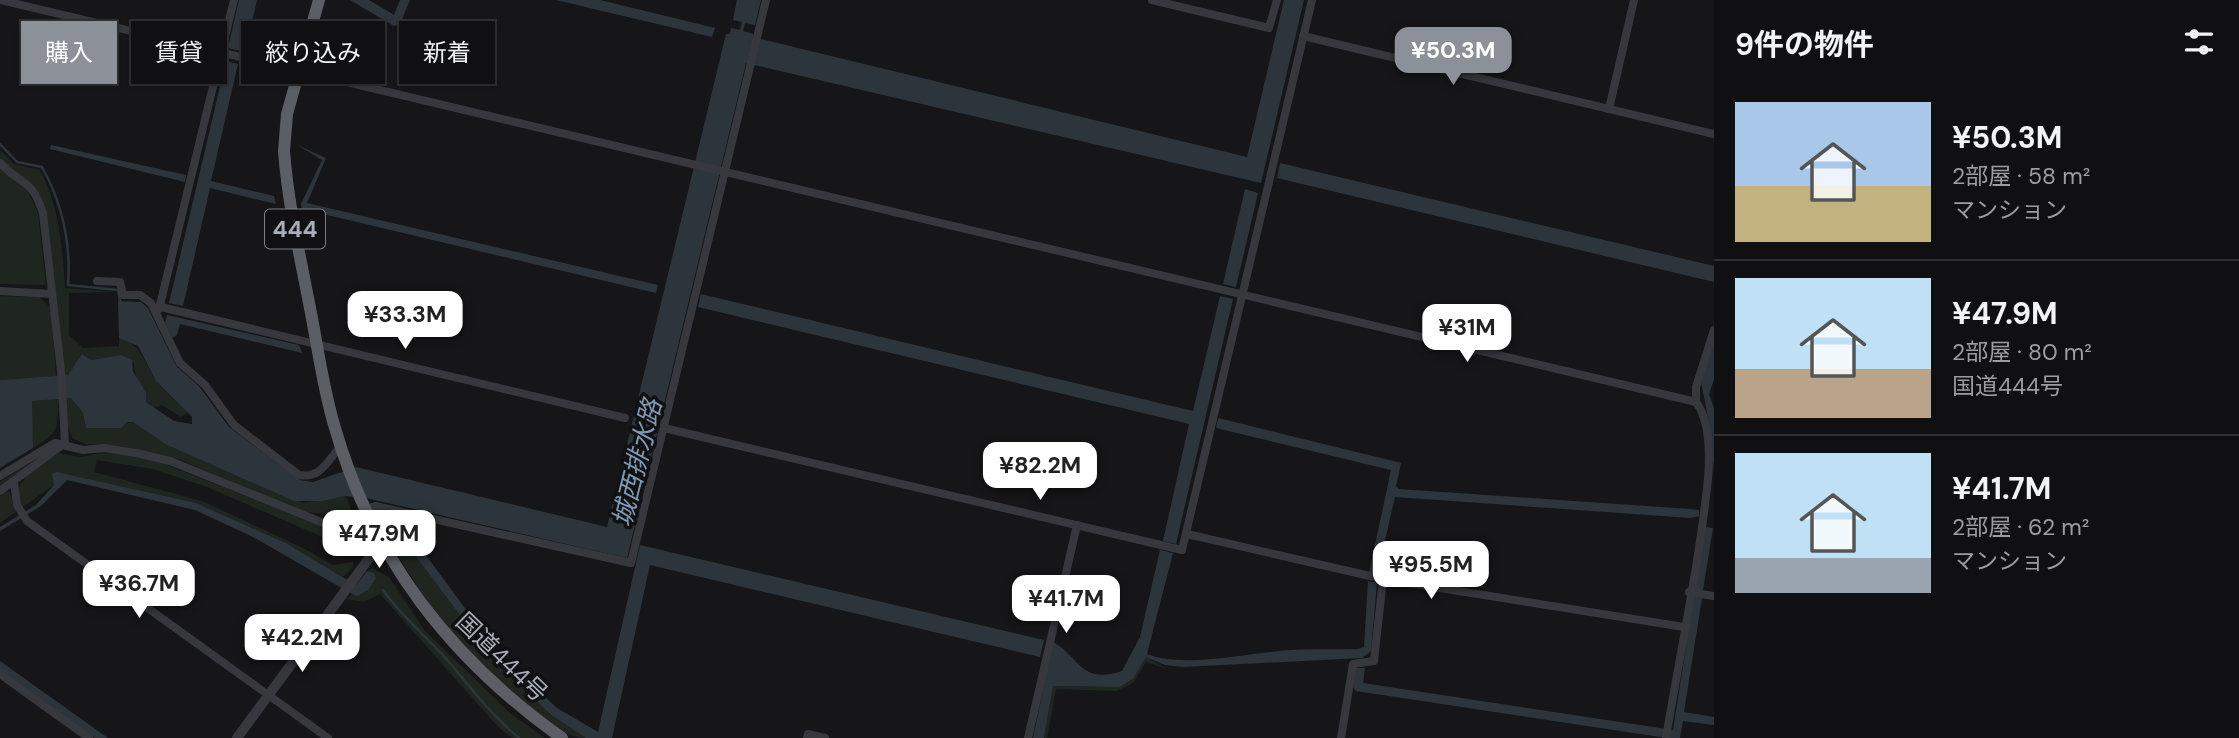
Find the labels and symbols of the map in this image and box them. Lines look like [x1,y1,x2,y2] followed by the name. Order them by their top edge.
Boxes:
[1396,28,1510,87] pin: ¥50.3M
[265,210,325,248] road number: 444
[348,292,462,351] pin: ¥33.3M
[1426,304,1508,364] pin: ¥31M
[605,394,670,530] water label: 城西排水路
[983,442,1097,502] pin: ¥82.2M
[322,510,436,570] pin: ¥47.9M
[1374,542,1488,601] pin: ¥95.5M
[82,560,196,620] pin: ¥36.7M
[1009,576,1123,635] pin: ¥41.7M
[450,606,554,708] street label: 国道444号
[245,614,359,674] pin: ¥42.2M

